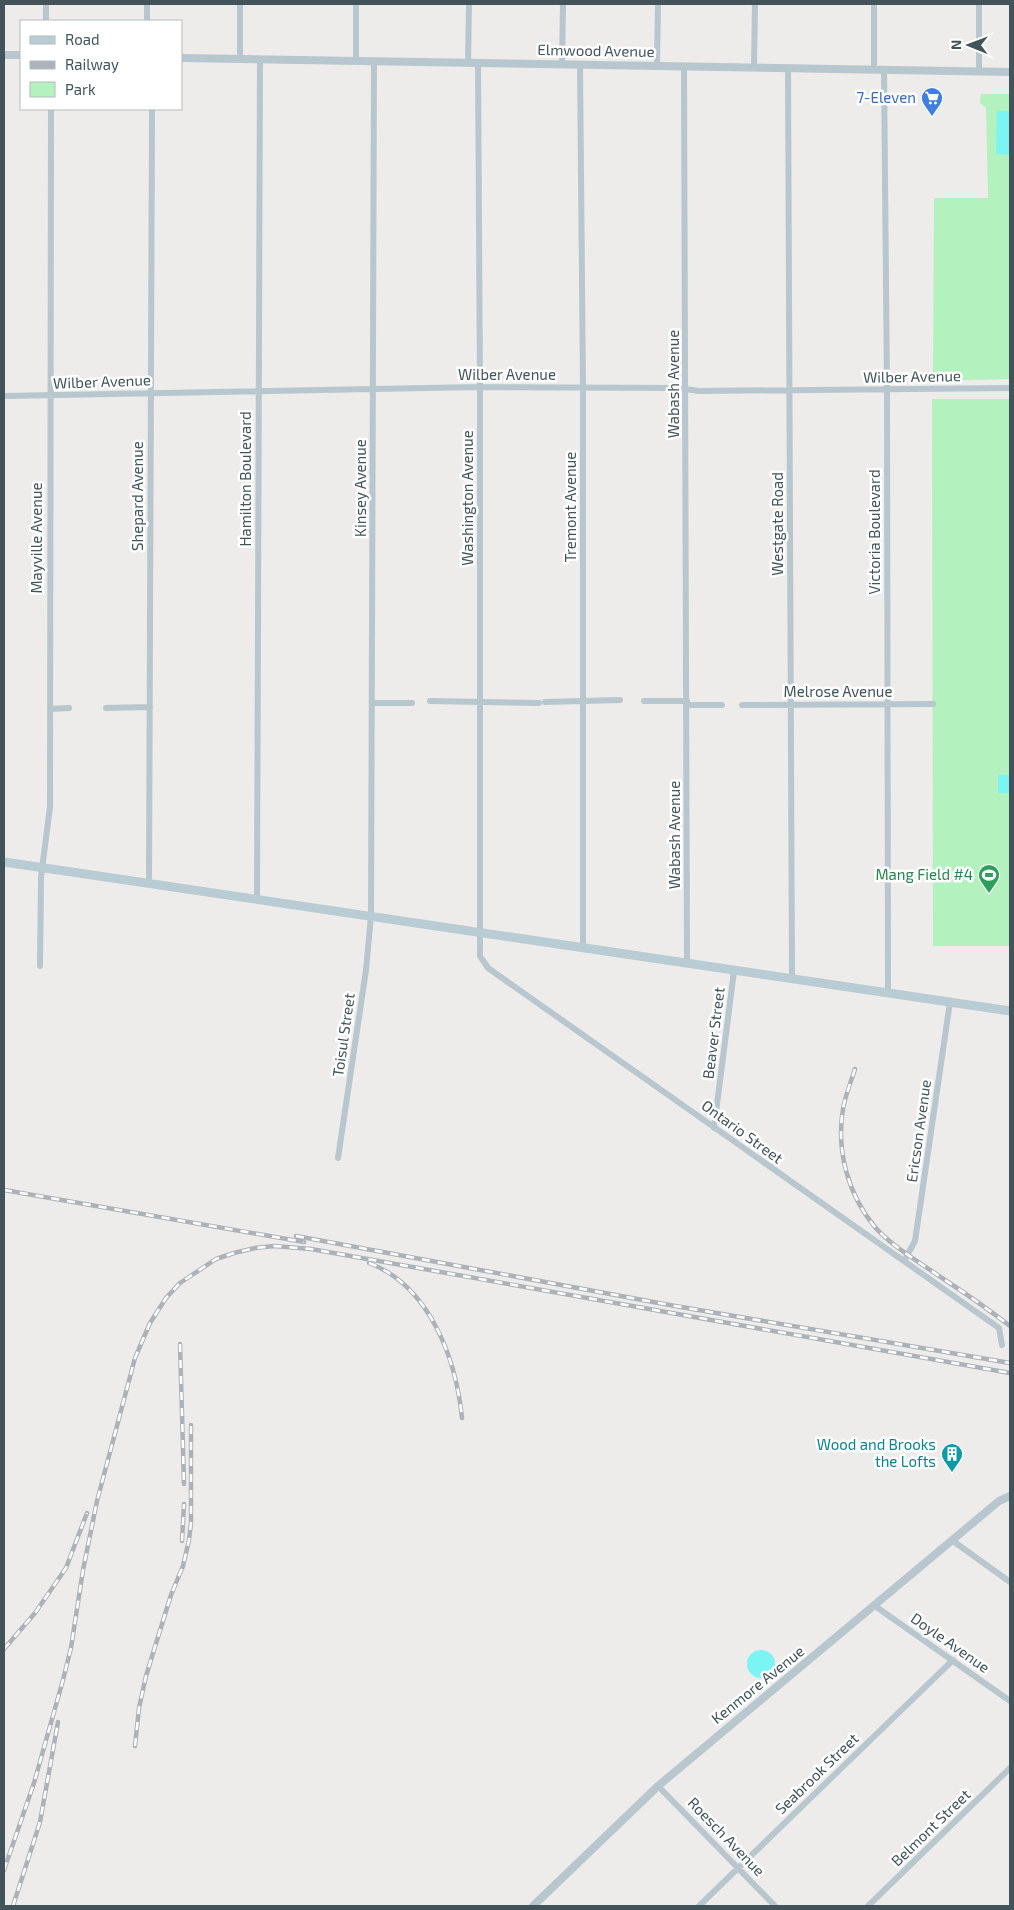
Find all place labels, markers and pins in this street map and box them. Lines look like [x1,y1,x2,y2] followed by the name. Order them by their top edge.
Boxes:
[920,86,944,117] supermarket icon: 7-Eleven
[856,88,916,106] place label: 7-Eleven
[977,863,1001,894] sports icon: Mang Field #4
[875,865,973,883] place label: Mang Field #4
[817,1435,936,1470] place label: Wood and Brooks the Lofts
[940,1442,964,1473] building icon: Wood and Brooks the Lofts

